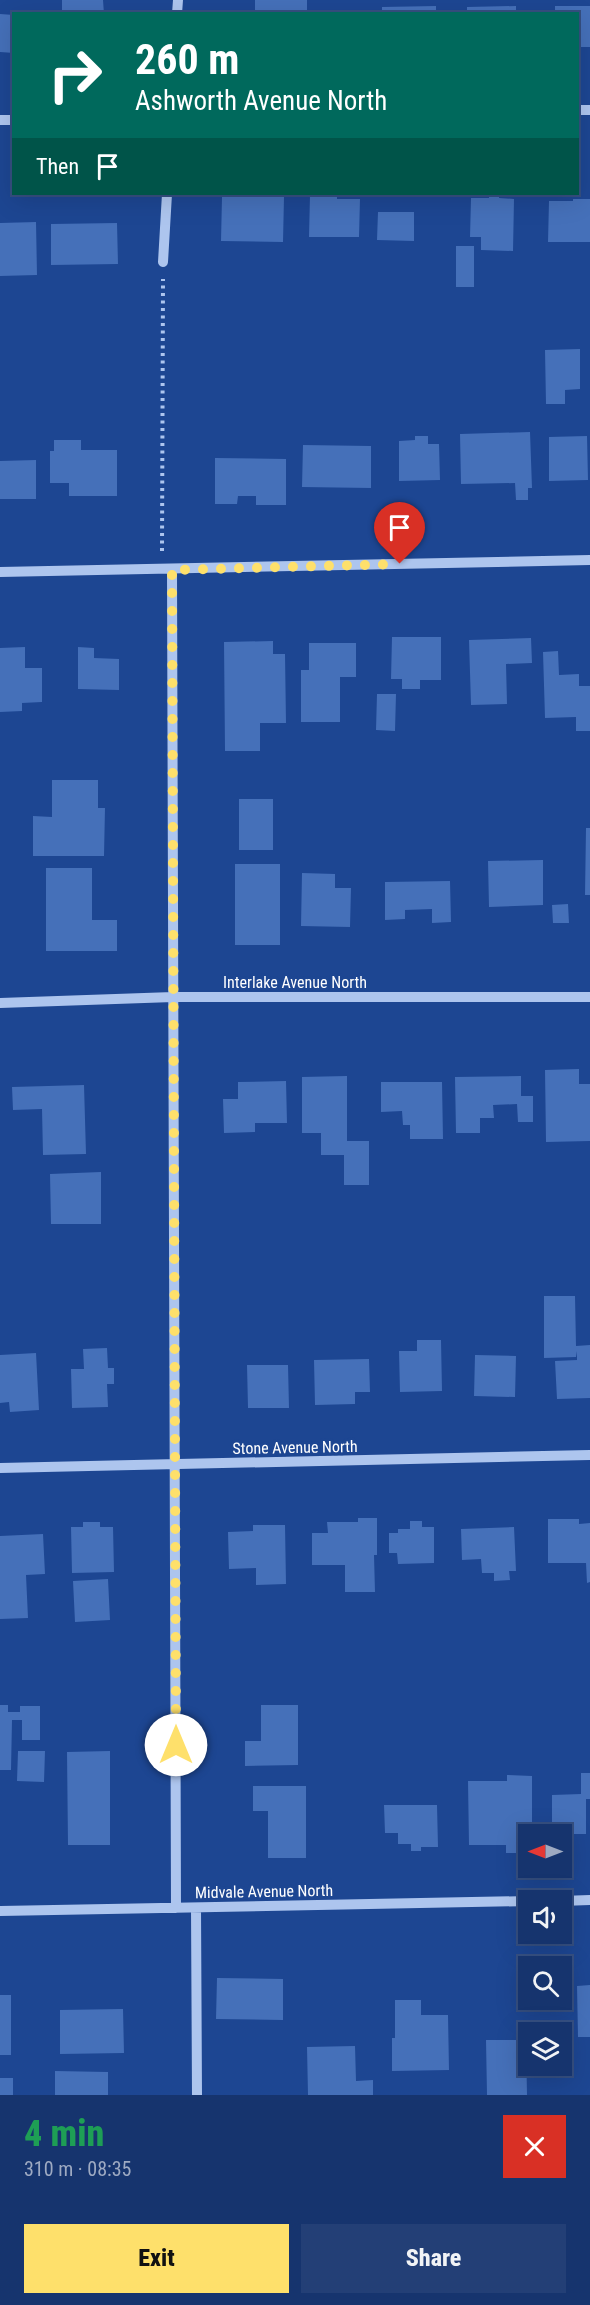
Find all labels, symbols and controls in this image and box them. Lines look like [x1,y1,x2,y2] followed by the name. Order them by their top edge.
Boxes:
[135,35,240,84] text: 260 m
[36,36,114,114] icon: right
[135,85,387,117] text: Ashworth Avenue North
[91,150,124,183] icon: arrive
[36,154,79,179] text: Then
[374,502,425,564] pin
[383,511,416,544] icon: arrive
[223,973,367,992] street label: Interlake Avenue North
[232,1437,358,1458] street label: Stone Avenue North
[144,1713,208,1777] position arrow
[518,1824,572,1878] north arrow
[518,1824,572,2076] map controls
[195,1881,333,1902] street label: Midvale Avenue North
[518,1890,572,1944] button: sound
[518,1956,572,2010] button: search
[518,2022,572,2076] button: layers
[24,2113,104,2155] text: 4 min
[503,2115,566,2178] button: close
[24,2157,131,2181] text: 310 m · 08:35
[24,2224,289,2293] button: Exit
[301,2224,566,2293] button: Share

